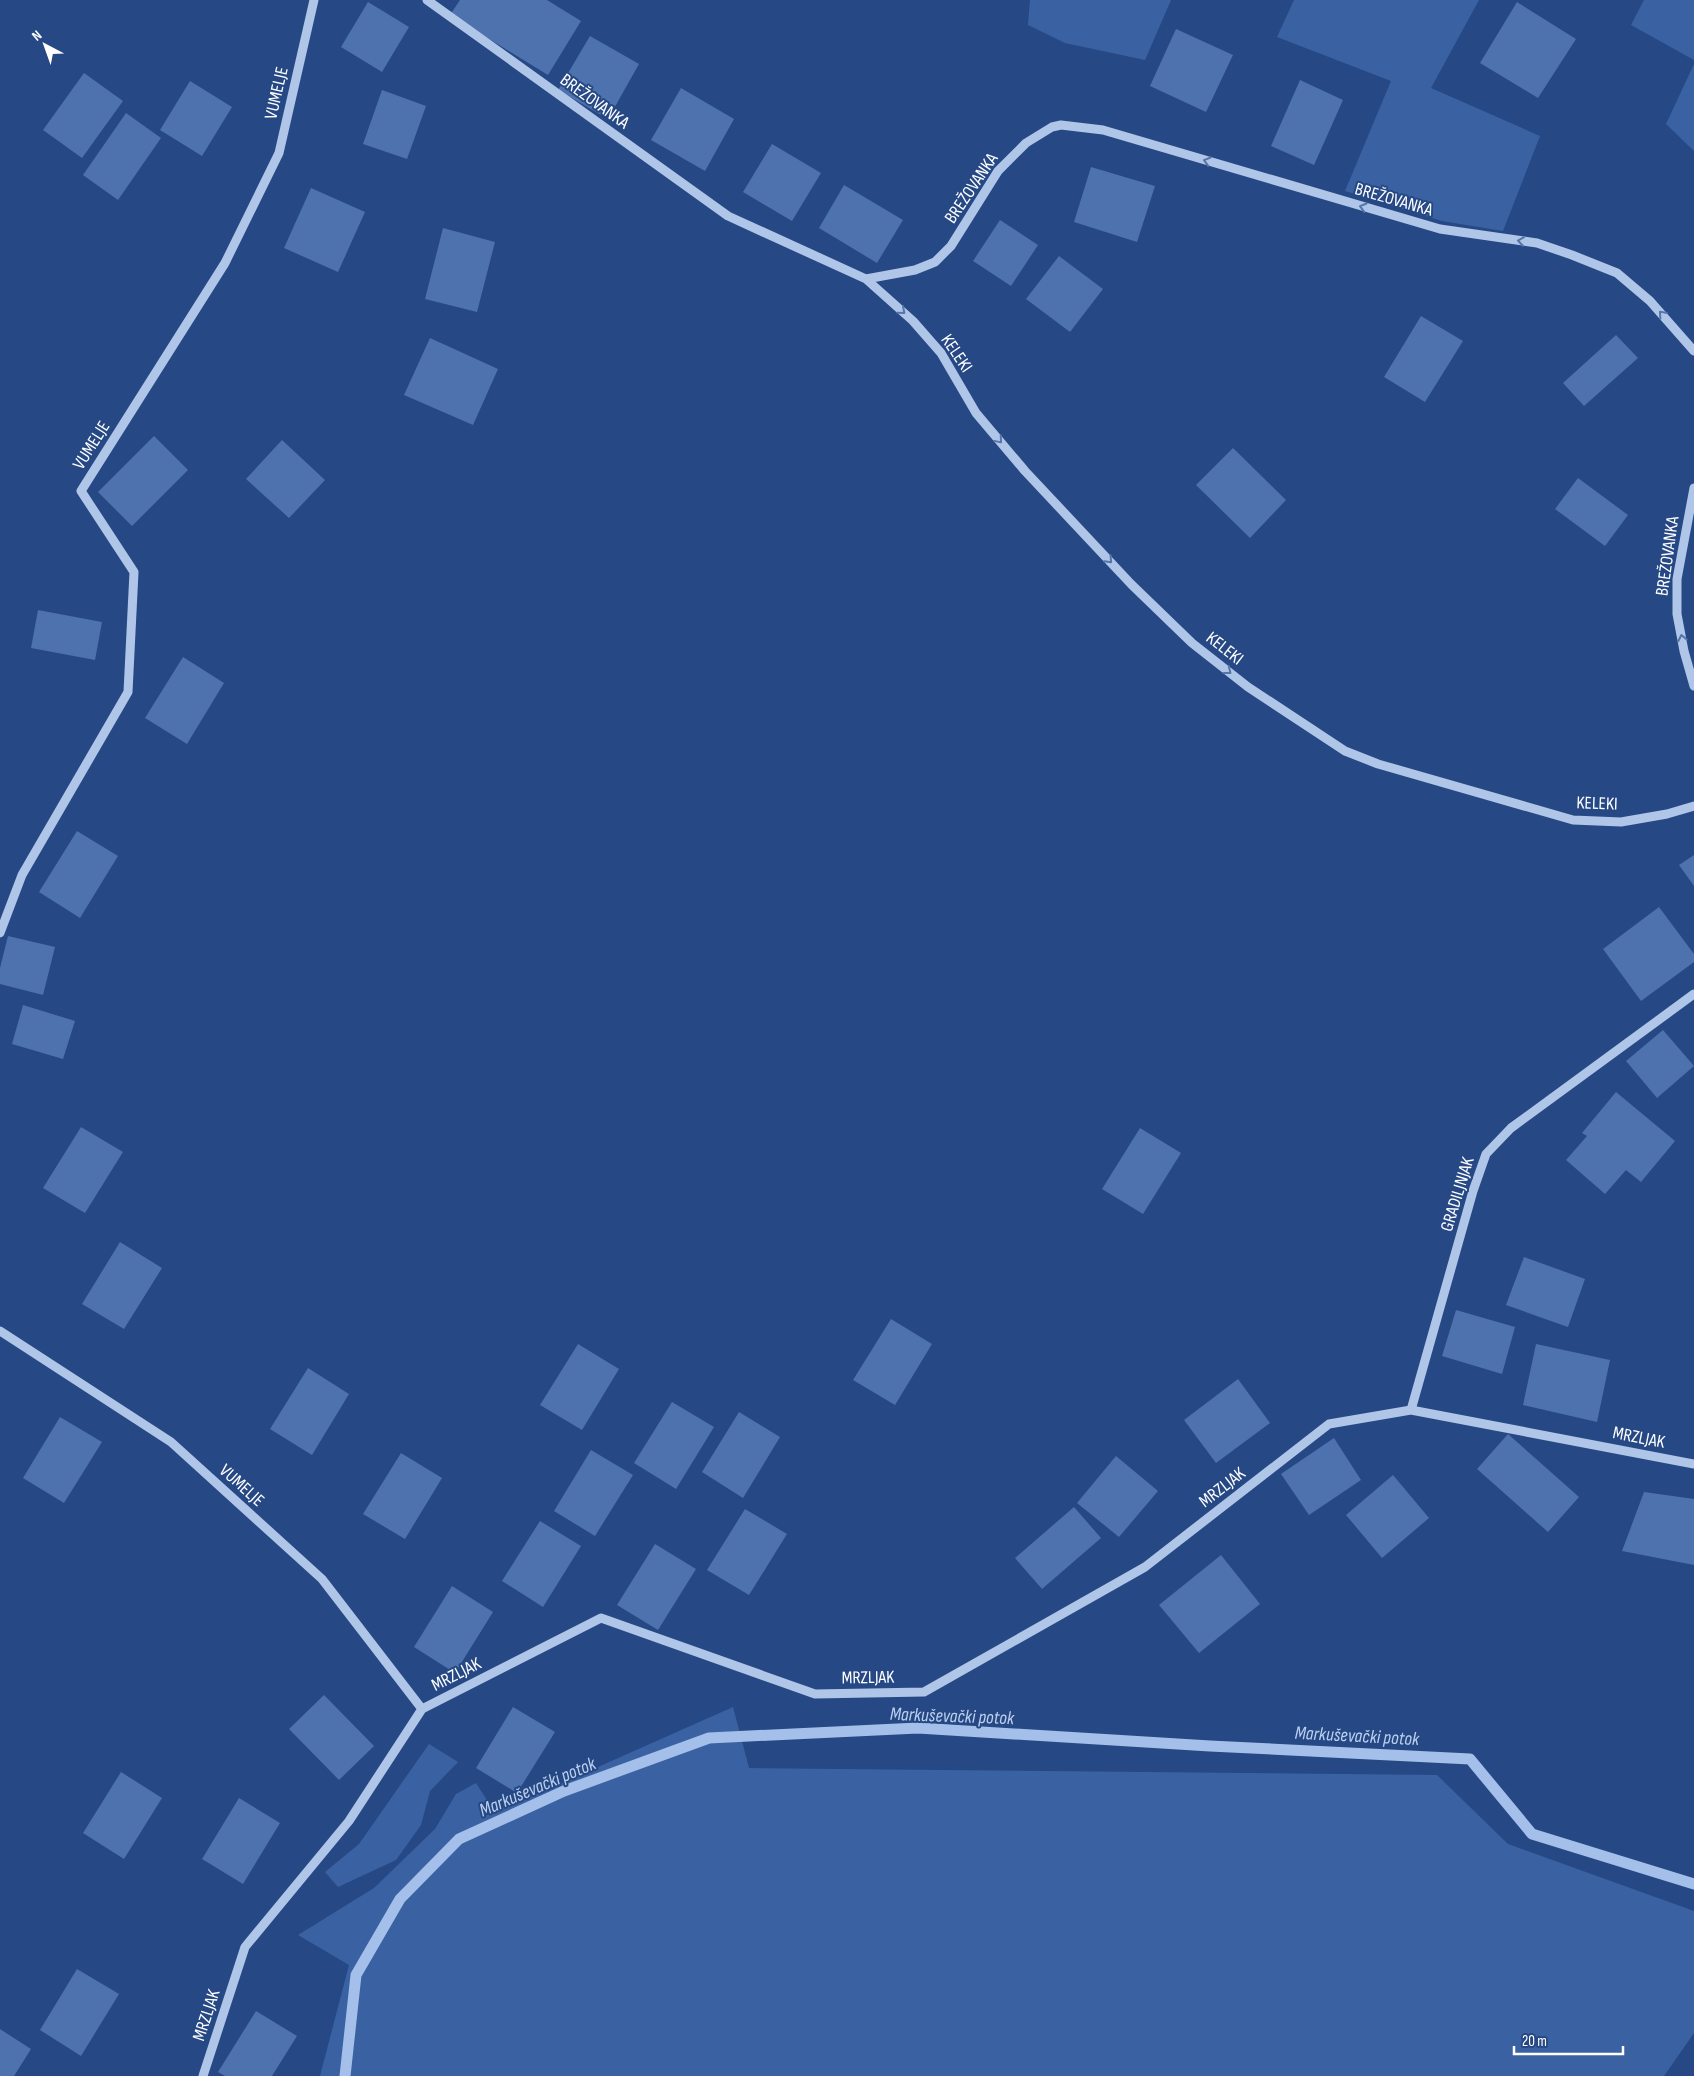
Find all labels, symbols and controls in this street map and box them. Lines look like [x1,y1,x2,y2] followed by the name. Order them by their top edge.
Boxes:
[20,20,70,70] north arrow
[28,27,45,44] text: N
[260,65,293,121] street label: VUMELJE
[556,69,633,134] street label: BREŽOVANKA
[940,149,1003,227] street label: BREŽOVANKA
[1203,156,1212,166] one-way arrow
[1352,178,1436,221] street label: BREŽOVANKA
[1359,202,1367,212] one-way arrow
[1517,236,1525,247] one-way arrow
[897,305,906,314] one-way arrow
[1659,311,1668,320] one-way arrow
[936,330,977,376] street label: KELEKI
[68,417,114,473] street label: VUMELJE
[993,435,1002,444] one-way arrow
[1652,515,1684,597] street label: BREŽOVANKA
[1103,555,1112,564] one-way arrow
[1202,627,1247,669] street label: KELEKI
[1677,634,1687,643] one-way arrow
[1222,665,1231,673] one-way arrow
[1576,792,1618,815] street label: KELEKI
[1436,1154,1479,1234] street label: GRADILJNJAK
[1611,1422,1668,1453] street label: MRZLJAK
[215,1460,268,1511] street label: VUMELJE
[1195,1462,1250,1512] street label: MRZLJAK
[428,1653,485,1696] street label: MRZLJAK
[841,1667,895,1688] street label: MRZLJAK
[889,1703,1015,1730] water label: Markuševački potok
[1294,1722,1421,1751] water label: Markuševački potok
[476,1752,600,1822] water label: Markuševački potok
[188,1986,225,2044] street label: MRZLJAK
[1514,2024,1623,2056] scale bar
[1522,2032,1547,2051] text: 20 m

